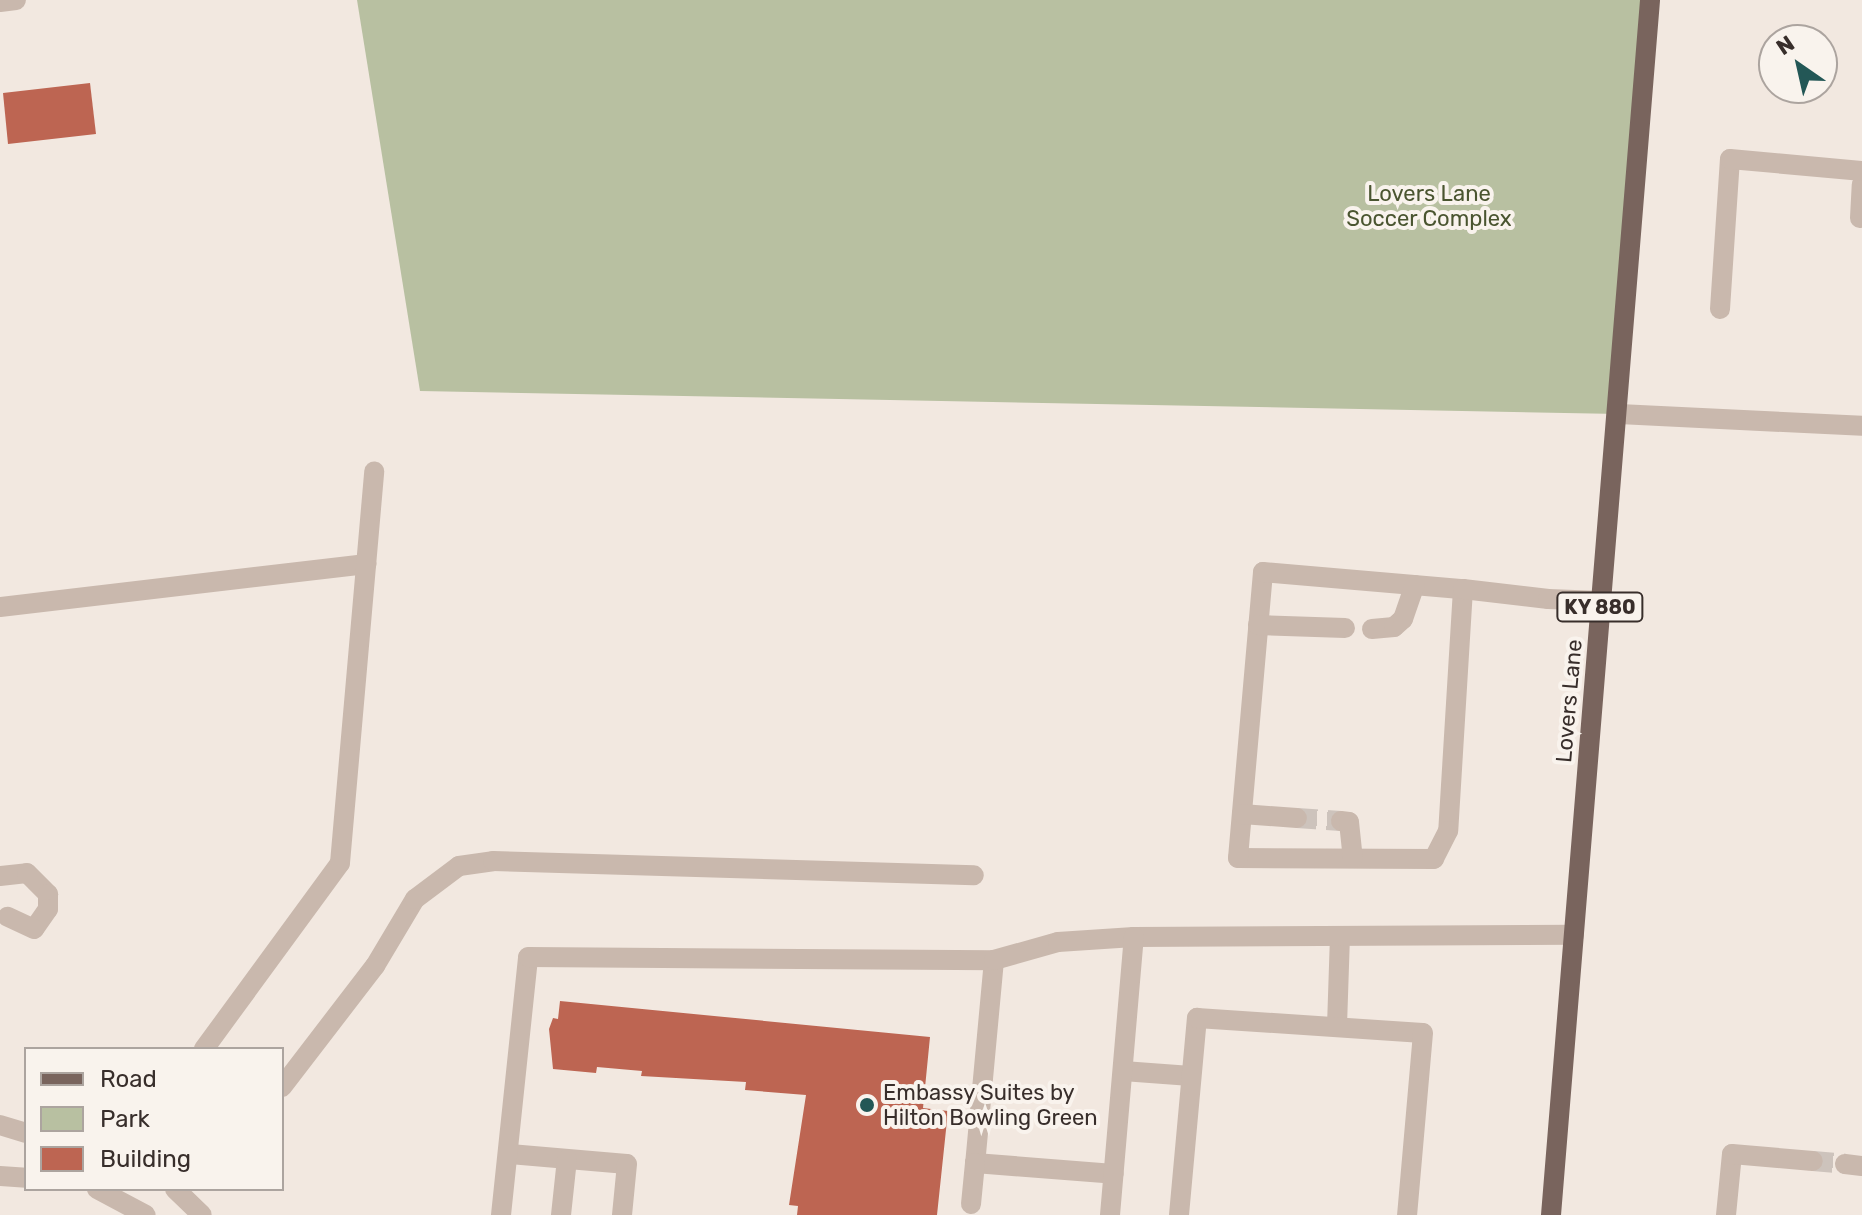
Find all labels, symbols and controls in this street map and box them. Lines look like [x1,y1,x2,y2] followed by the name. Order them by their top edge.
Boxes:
[1758,24,1838,104] north arrow
[1771,30,1800,61] text: N
[1346,180,1512,232] park label: Lovers Lane Soccer Complex
[1556,591,1644,623] road number: KY 880
[1550,638,1588,764] street label: Lovers Lane
[24,1047,284,1191] legend
[100,1065,157,1093] text: Road
[883,1079,1098,1130] place label: Embassy Suites by Hilton Bowling Green
[858,1096,876,1114] marker: Embassy Suites by Hilton Bowling Green
[100,1105,150,1133] text: Park
[100,1145,191,1173] text: Building

